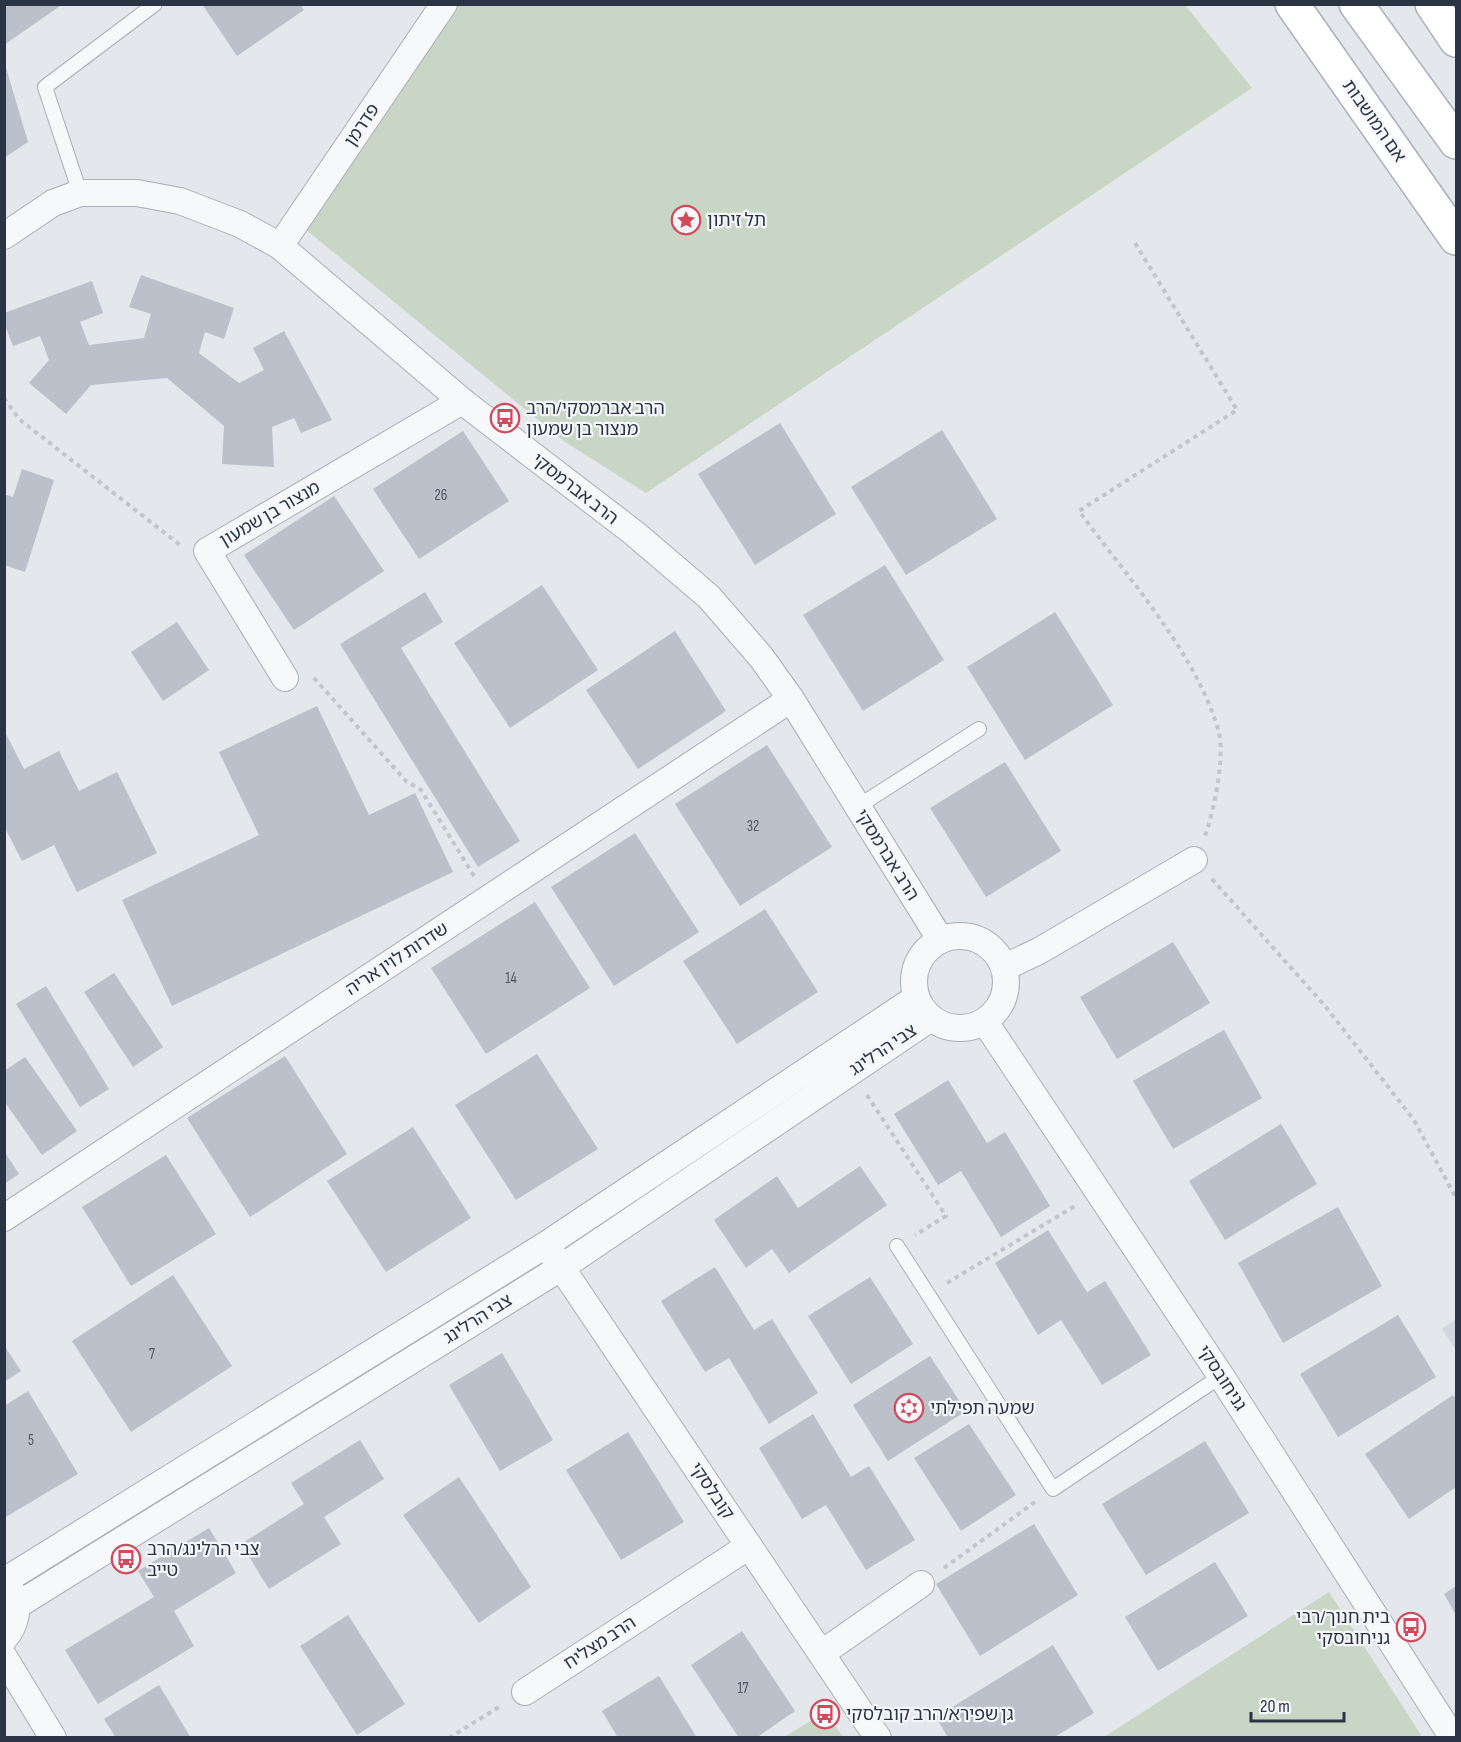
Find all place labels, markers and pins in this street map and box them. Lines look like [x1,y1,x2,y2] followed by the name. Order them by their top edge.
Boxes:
[670,204,702,236] place icon: תל זיתון
[707,210,766,231] place label: תל זיתון
[526,398,665,440] place label: הרב אברמסקי/הרב מנצור בן שמעון
[489,402,521,434] bus stop icon: הרב אברמסקי/הרב מנצור בן שמעון
[893,1392,925,1424] synagogue icon: שמעה תפילתי
[930,1398,1035,1419] place label: שמעה תפילתי
[147,1539,260,1581] place label: צבי הרלינג/הרב טייב
[110,1543,142,1575] bus stop icon: צבי הרלינג/הרב טייב
[1296,1607,1390,1649] place label: בית חנוך/רבי גניחובסקי
[1395,1611,1427,1643] bus stop icon: בית חנוך/רבי גניחובסקי
[809,1698,841,1730] bus stop icon: גן שפירא/הרב קובלסקי
[846,1704,1014,1725] place label: גן שפירא/הרב קובלסקי

